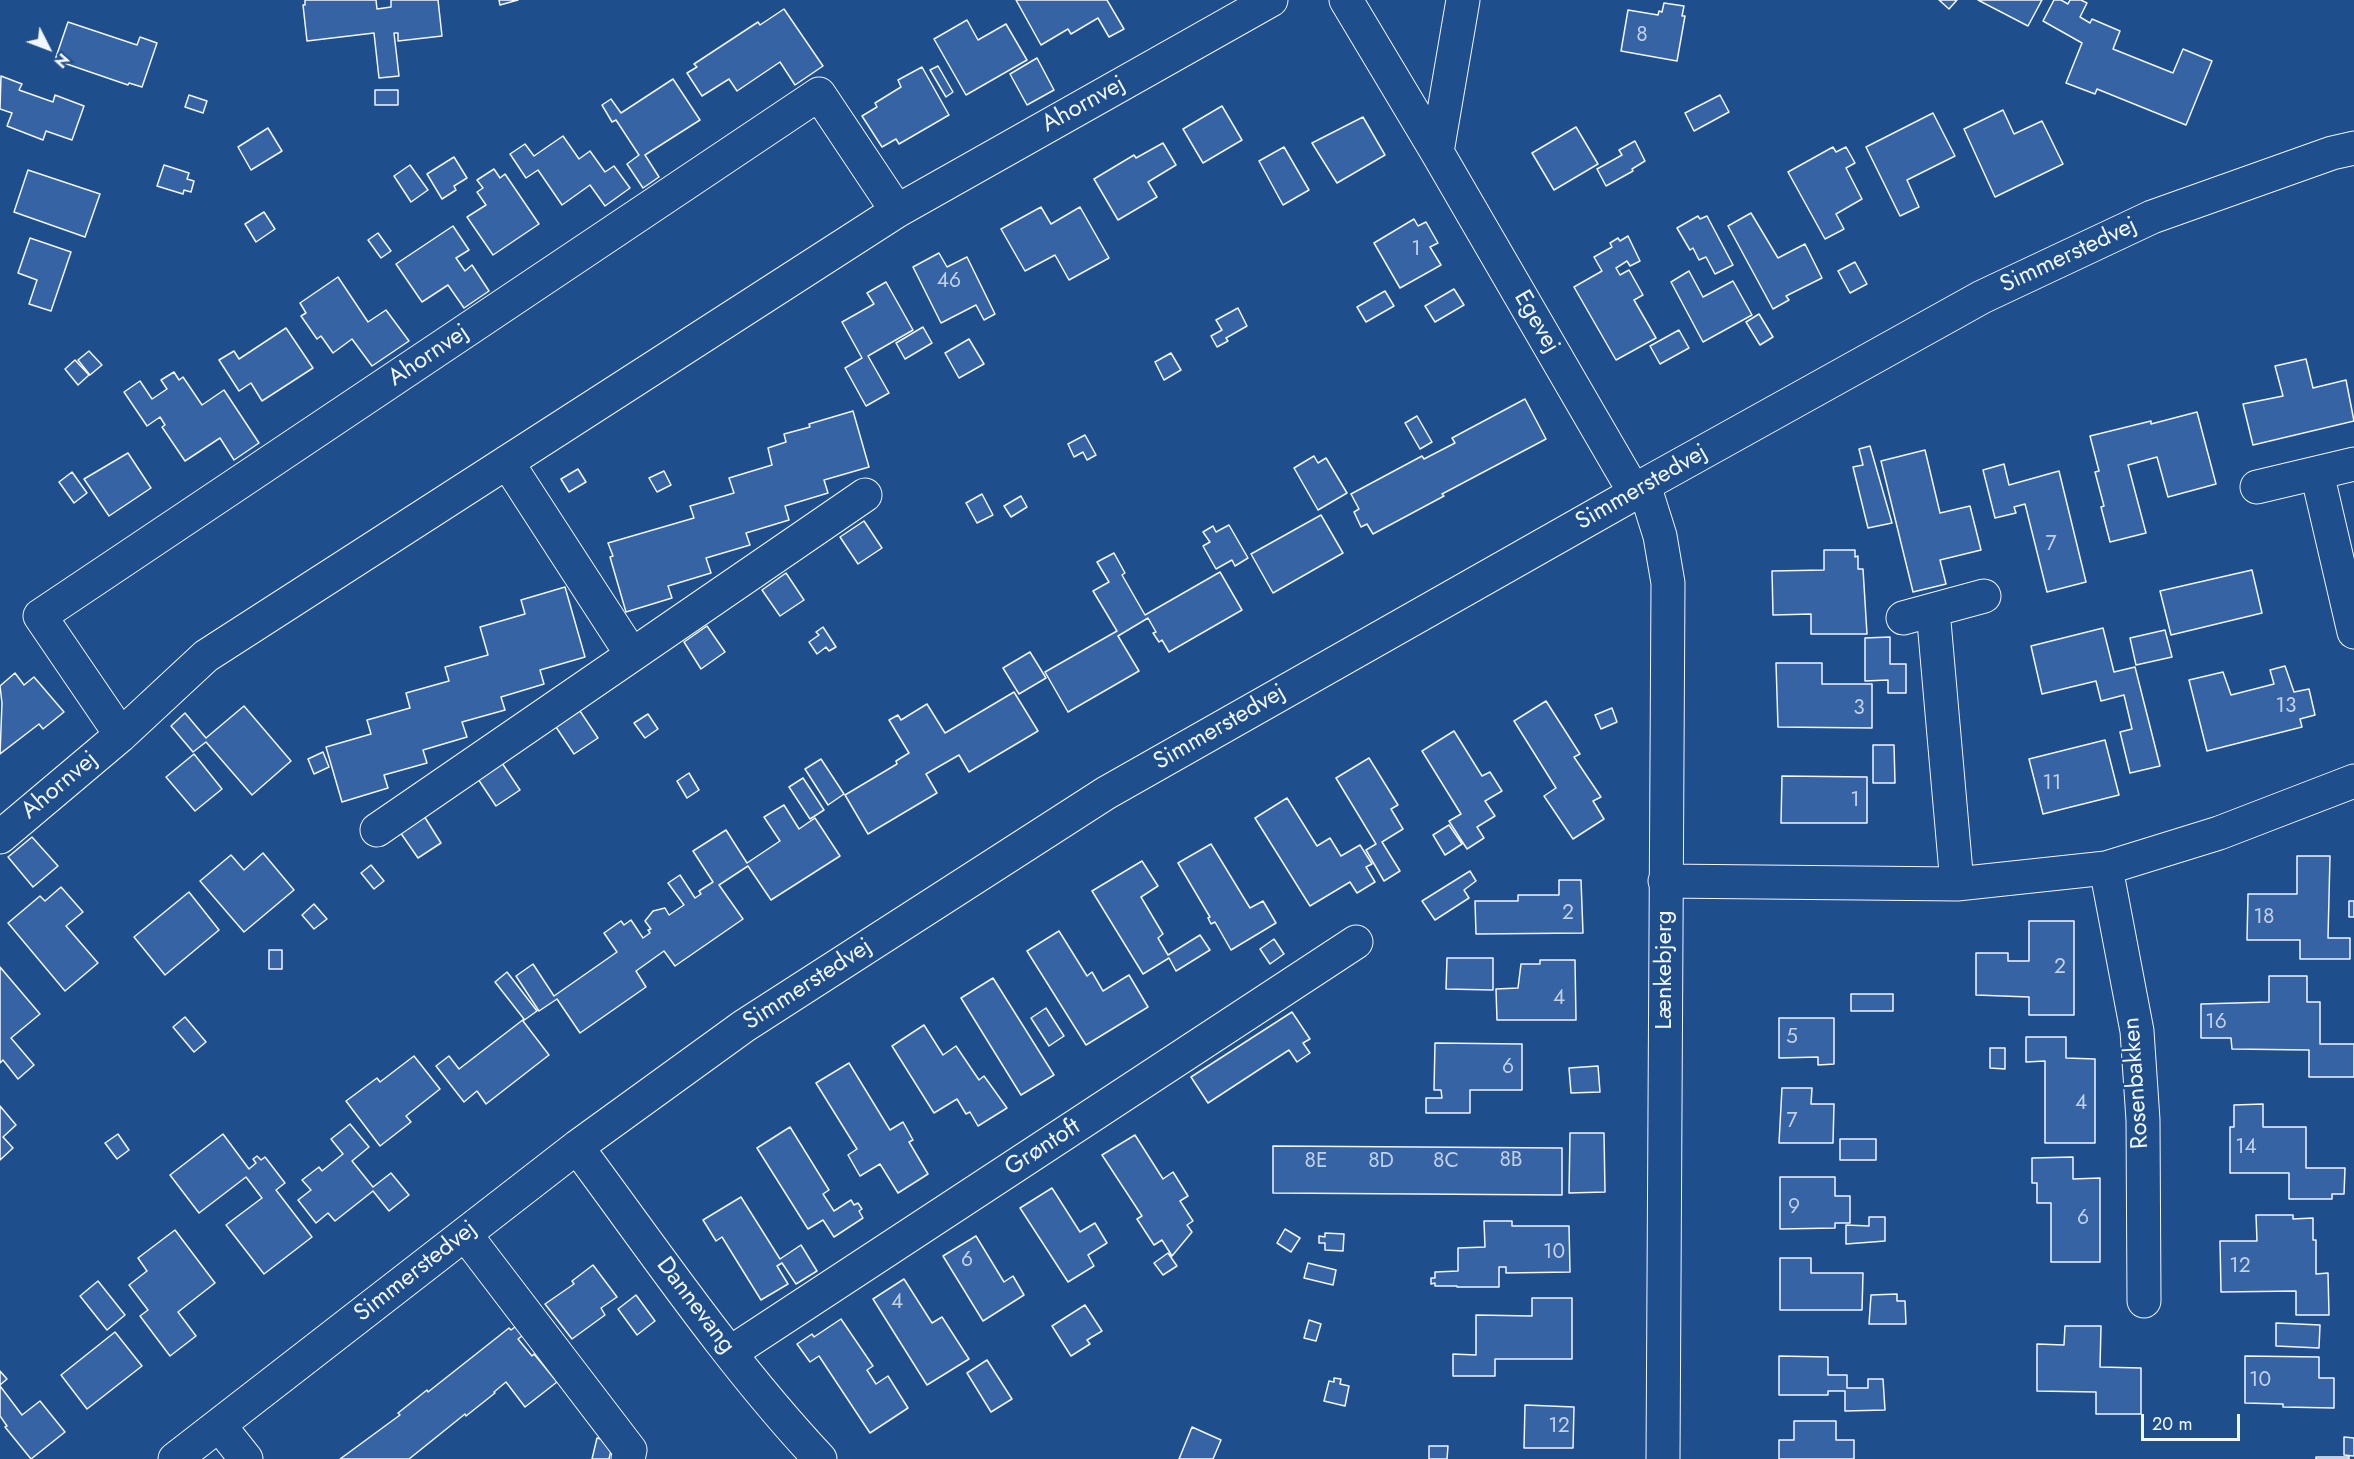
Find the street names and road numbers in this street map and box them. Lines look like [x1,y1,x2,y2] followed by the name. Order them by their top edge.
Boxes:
[1037,70,1131,140] street label: Ahornvej
[1996,212,2142,300] street label: Simmerstedvej
[1507,286,1565,358] street label: Egevej
[383,319,475,393] street label: Ahornvej
[1571,439,1713,537] street label: Simmerstedvej
[1149,679,1291,777] street label: Simmerstedvej
[16,746,104,826] street label: Ahornvej
[1651,910,1679,1030] street label: Lænkebjerg
[738,933,878,1037] street label: Simmerstedvej
[2118,1016,2156,1150] street label: Rosenbakken
[1000,1113,1086,1183] street label: Grøntoft
[349,1215,483,1329] street label: Simmerstedvej
[649,1252,741,1360] street label: Dannevang

